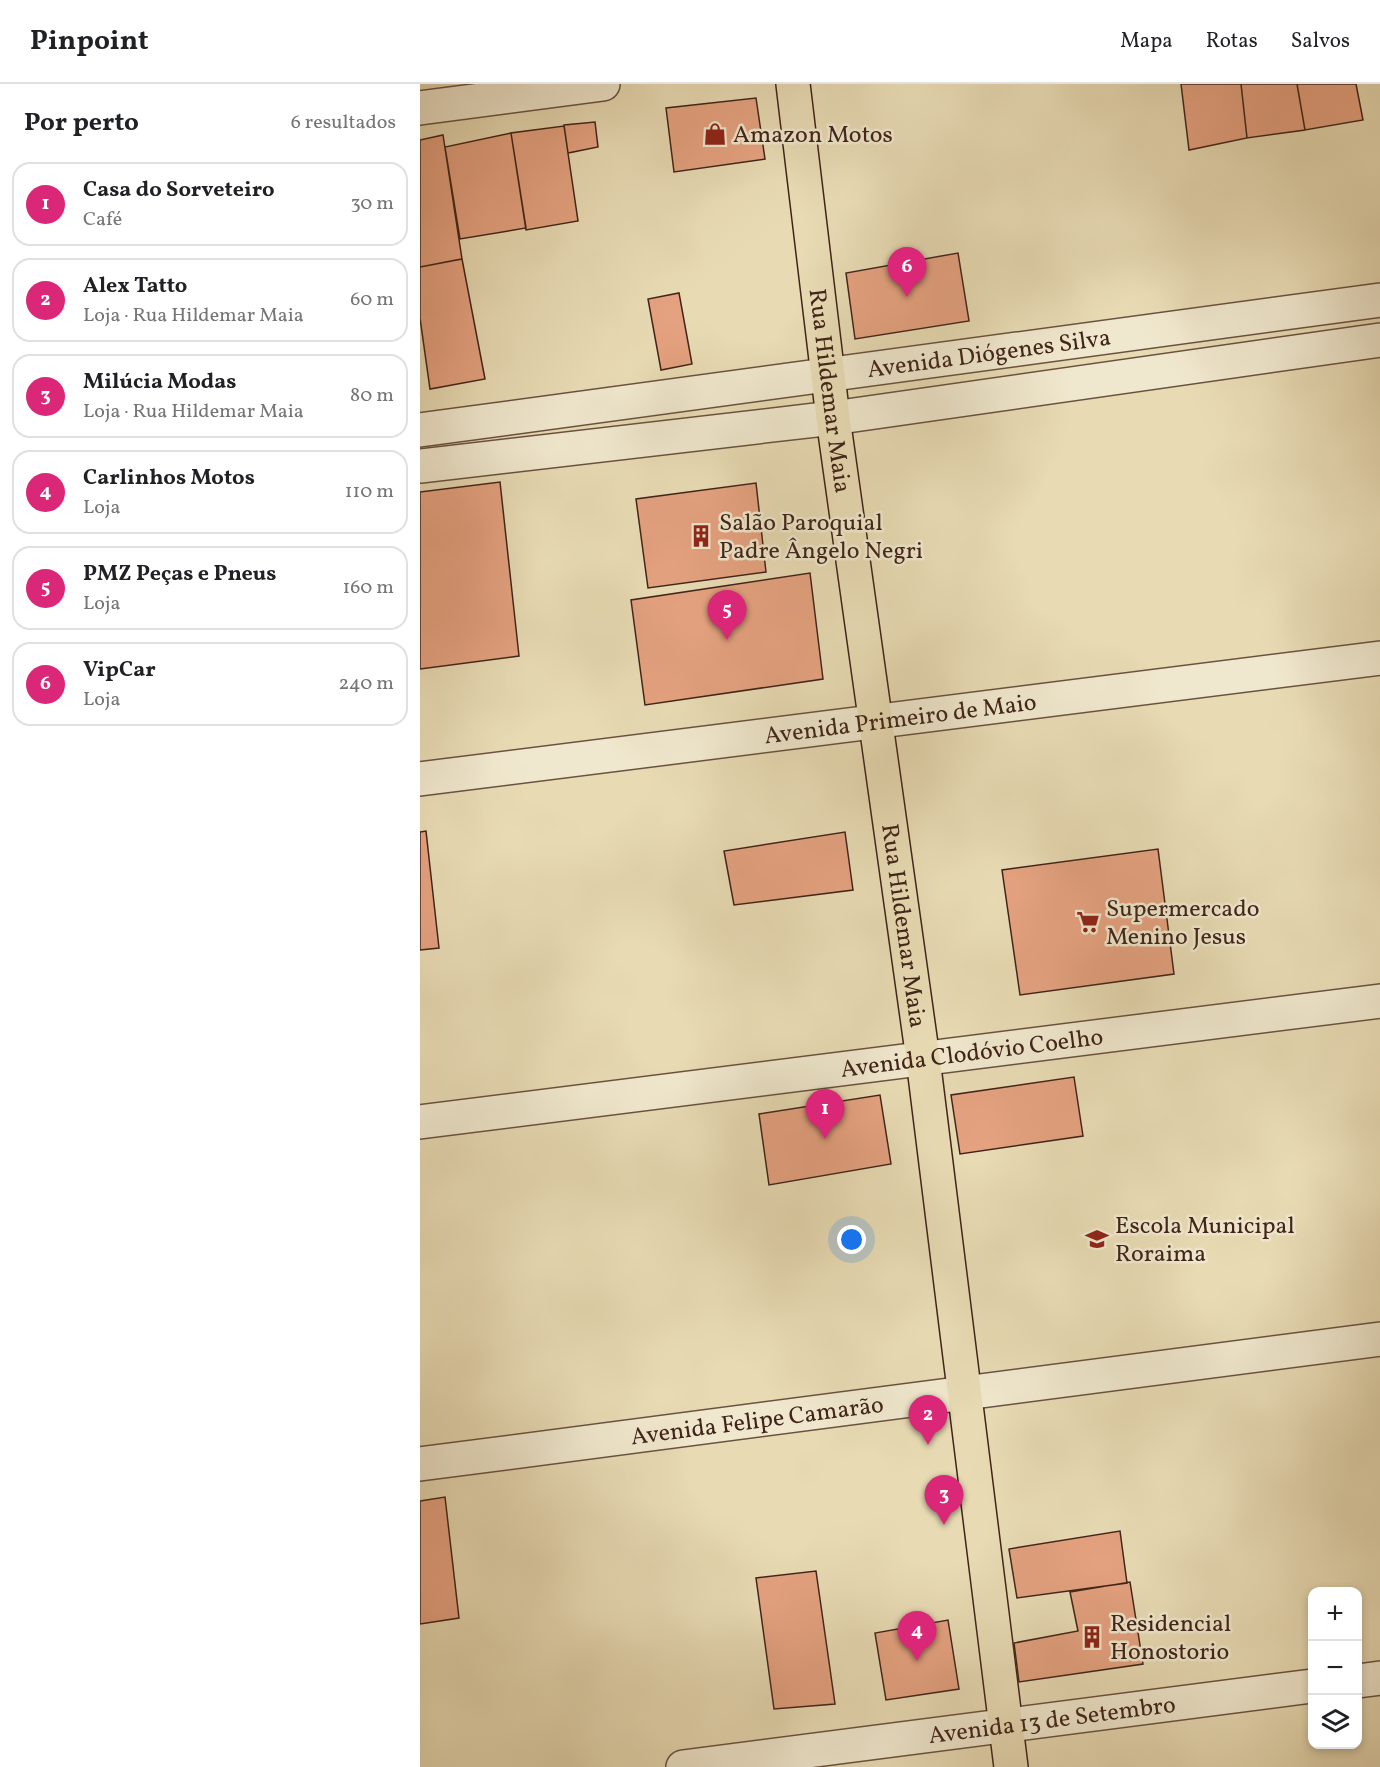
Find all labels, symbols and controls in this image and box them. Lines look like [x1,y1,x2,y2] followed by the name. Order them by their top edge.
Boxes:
[30,22,148,61] text: Pinpoint
[1120,27,1173,56] text: Mapa
[1206,27,1258,56] text: Rotas
[1291,27,1350,56] text: Salvos
[24,105,139,141] text: Por perto
[291,109,396,137] text: 6 resultados
[733,119,893,153] place label: Amazon Motos
[702,121,728,147] shop icon: Amazon Motos
[83,175,275,206] text: Casa do Sorveteiro
[41,190,50,218] text: 1
[350,190,394,218] text: 30 m
[83,206,122,234] text: Café
[888,248,926,297] pin: 6
[83,271,187,302] text: Alex Tatto
[40,286,51,314] text: 2
[350,286,394,314] text: 60 m
[799,287,858,495] street label: Rua Hildemar Maia
[83,302,304,330] text: Loja · Rua Hildemar Maia
[865,322,1113,388] street label: Avenida Diógenes Silva
[83,367,236,398] text: Milúcia Modas
[40,382,51,410] text: 3
[350,382,394,410] text: 80 m
[83,398,304,426] text: Loja · Rua Hildemar Maia
[83,463,255,494] text: Carlinhos Motos
[39,478,52,506] text: 4
[345,478,394,506] text: 110 m
[83,494,120,522] text: Loja
[719,507,923,569] place label: Salão Paroquial Padre Ângelo Negri
[688,523,714,549] building icon: Salão Paroquial Padre Ângelo Negri
[83,559,276,590] text: PMZ Peças e Pneus
[41,574,50,602] text: 5
[342,574,394,602] text: 160 m
[83,590,120,618] text: Loja
[708,590,746,640] pin: 5
[83,655,156,686] text: VipCar
[40,670,51,698] text: 6
[339,670,394,698] text: 240 m
[83,686,120,714] text: Loja
[762,686,1039,754] street label: Avenida Primeiro de Maio
[871,822,933,1030] street label: Rua Hildemar Maia
[1106,893,1260,955] place label: Supermercado Menino Jesus
[1075,909,1101,935] supermarket icon: Supermercado Menino Jesus
[839,1021,1105,1088] street label: Avenida Clodóvio Coelho
[806,1090,844,1139] pin: 1
[1115,1210,1295,1272] place label: Escola Municipal Roraima
[837,1225,866,1254] your location
[1084,1226,1110,1252] school or university icon: Escola Municipal Roraima
[629,1389,886,1455] street label: Avenida Felipe Camarão
[908,1396,948,1445] pin: 2
[924,1476,964,1525] pin: 3
[1308,1587,1362,1749] map controls
[1308,1587,1362,1641] button: +
[1110,1608,1231,1670] place label: Residencial Honostorio
[898,1612,936,1661] pin: 4
[1079,1624,1105,1650] building icon: Residencial Honostorio
[1308,1641,1362,1695] button: −
[927,1689,1178,1754] street label: Avenida 13 de Setembro
[1308,1695,1362,1749] button: layers

